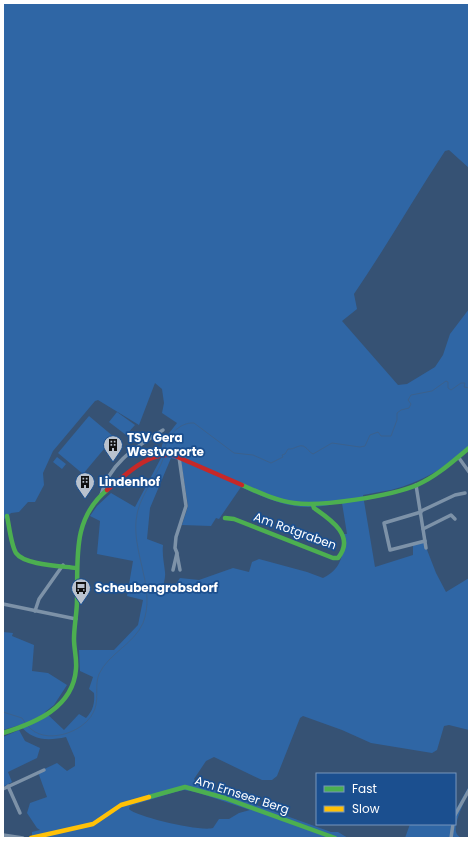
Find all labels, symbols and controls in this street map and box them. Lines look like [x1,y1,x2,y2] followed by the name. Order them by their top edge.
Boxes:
[127,429,205,460] place label: TSV Gera Westvororte
[102,434,124,462] building icon: TSV Gera Westvororte
[74,471,96,499] building icon: Lindenhof
[99,473,161,490] place label: Lindenhof
[251,508,339,553] street label: Am Rotgraben
[70,577,92,605] bus stop icon: Scheubengrobsdorf
[95,579,219,596] place label: Scheubengrobsdorf
[193,771,291,818] street label: Am Ernseer Berg
[316,773,456,825] legend
[352,780,377,797] text: Fast
[352,800,380,817] text: Slow

